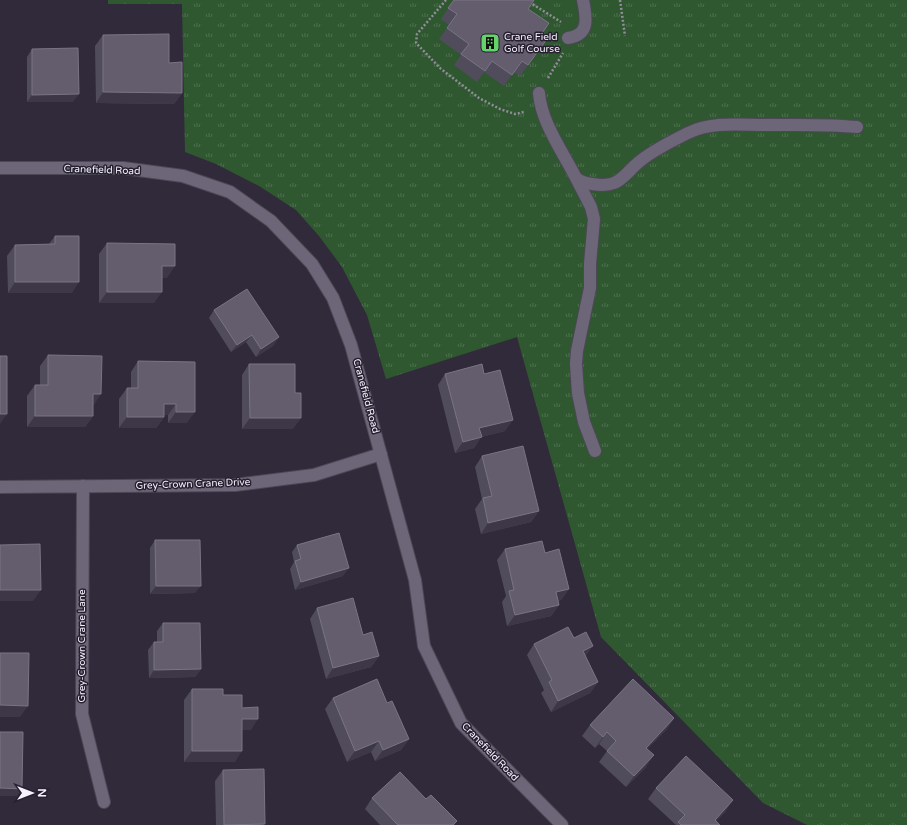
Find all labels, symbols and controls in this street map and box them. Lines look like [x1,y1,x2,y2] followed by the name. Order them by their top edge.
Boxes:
[504,31,560,55] place label: Crane Field Golf Course
[479,32,501,54] building icon: Crane Field Golf Course
[63,163,141,177] street label: Cranefield Road
[350,357,382,435] street label: Cranefield Road
[135,476,251,492] street label: Grey-Crown Crane Drive
[76,589,88,703] street label: Grey-Crown Crane Lane
[459,720,521,784] street label: Cranefield Road
[12,773,52,813] north arrow
[35,789,48,797] text: N

